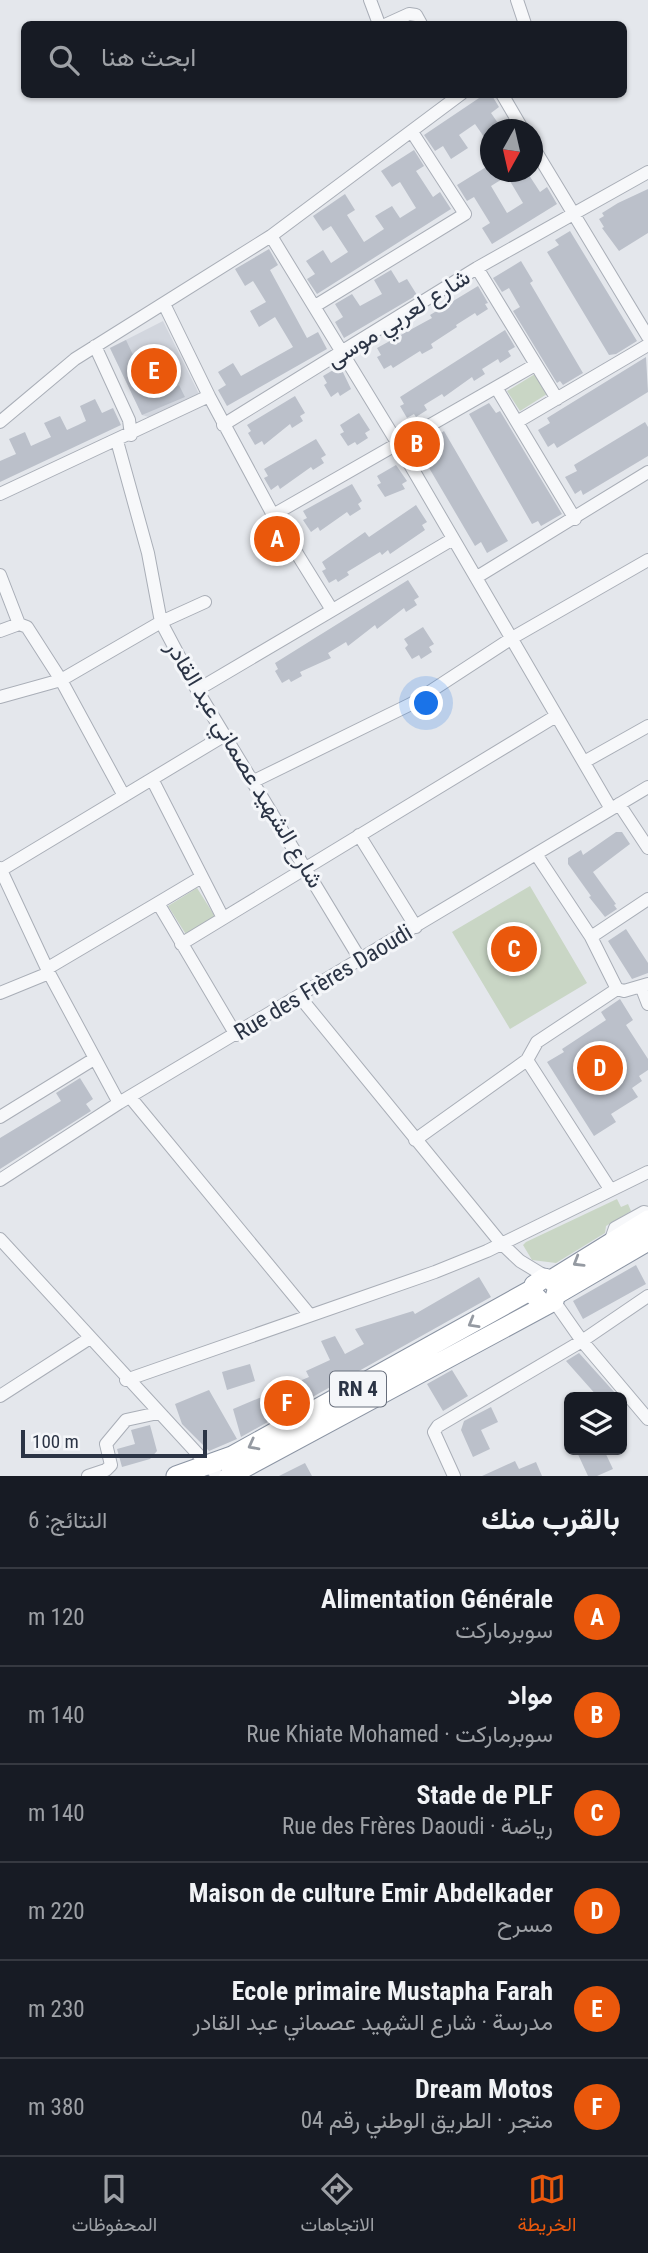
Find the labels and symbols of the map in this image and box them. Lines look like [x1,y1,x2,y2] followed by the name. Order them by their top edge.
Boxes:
[480,119,543,182] north arrow
[321,263,478,378] street label: شارع لعربي موسى
[131,345,177,397] pin: E
[394,418,440,470] pin: B
[254,513,300,565] pin: A
[155,635,329,895] street label: شارع الشهيد عصماني عبد القادر
[409,686,443,720] your location
[230,919,417,1046] street label: Rue des Frères Daoudi
[491,923,537,975] pin: C
[577,1042,623,1094] pin: D
[573,1253,586,1266] one-way arrow
[468,1315,481,1328] one-way arrow
[330,1372,386,1406] road number: RN 4
[264,1377,310,1429] pin: F
[21,1427,206,1459] scale bar
[248,1436,260,1450] one-way arrow

